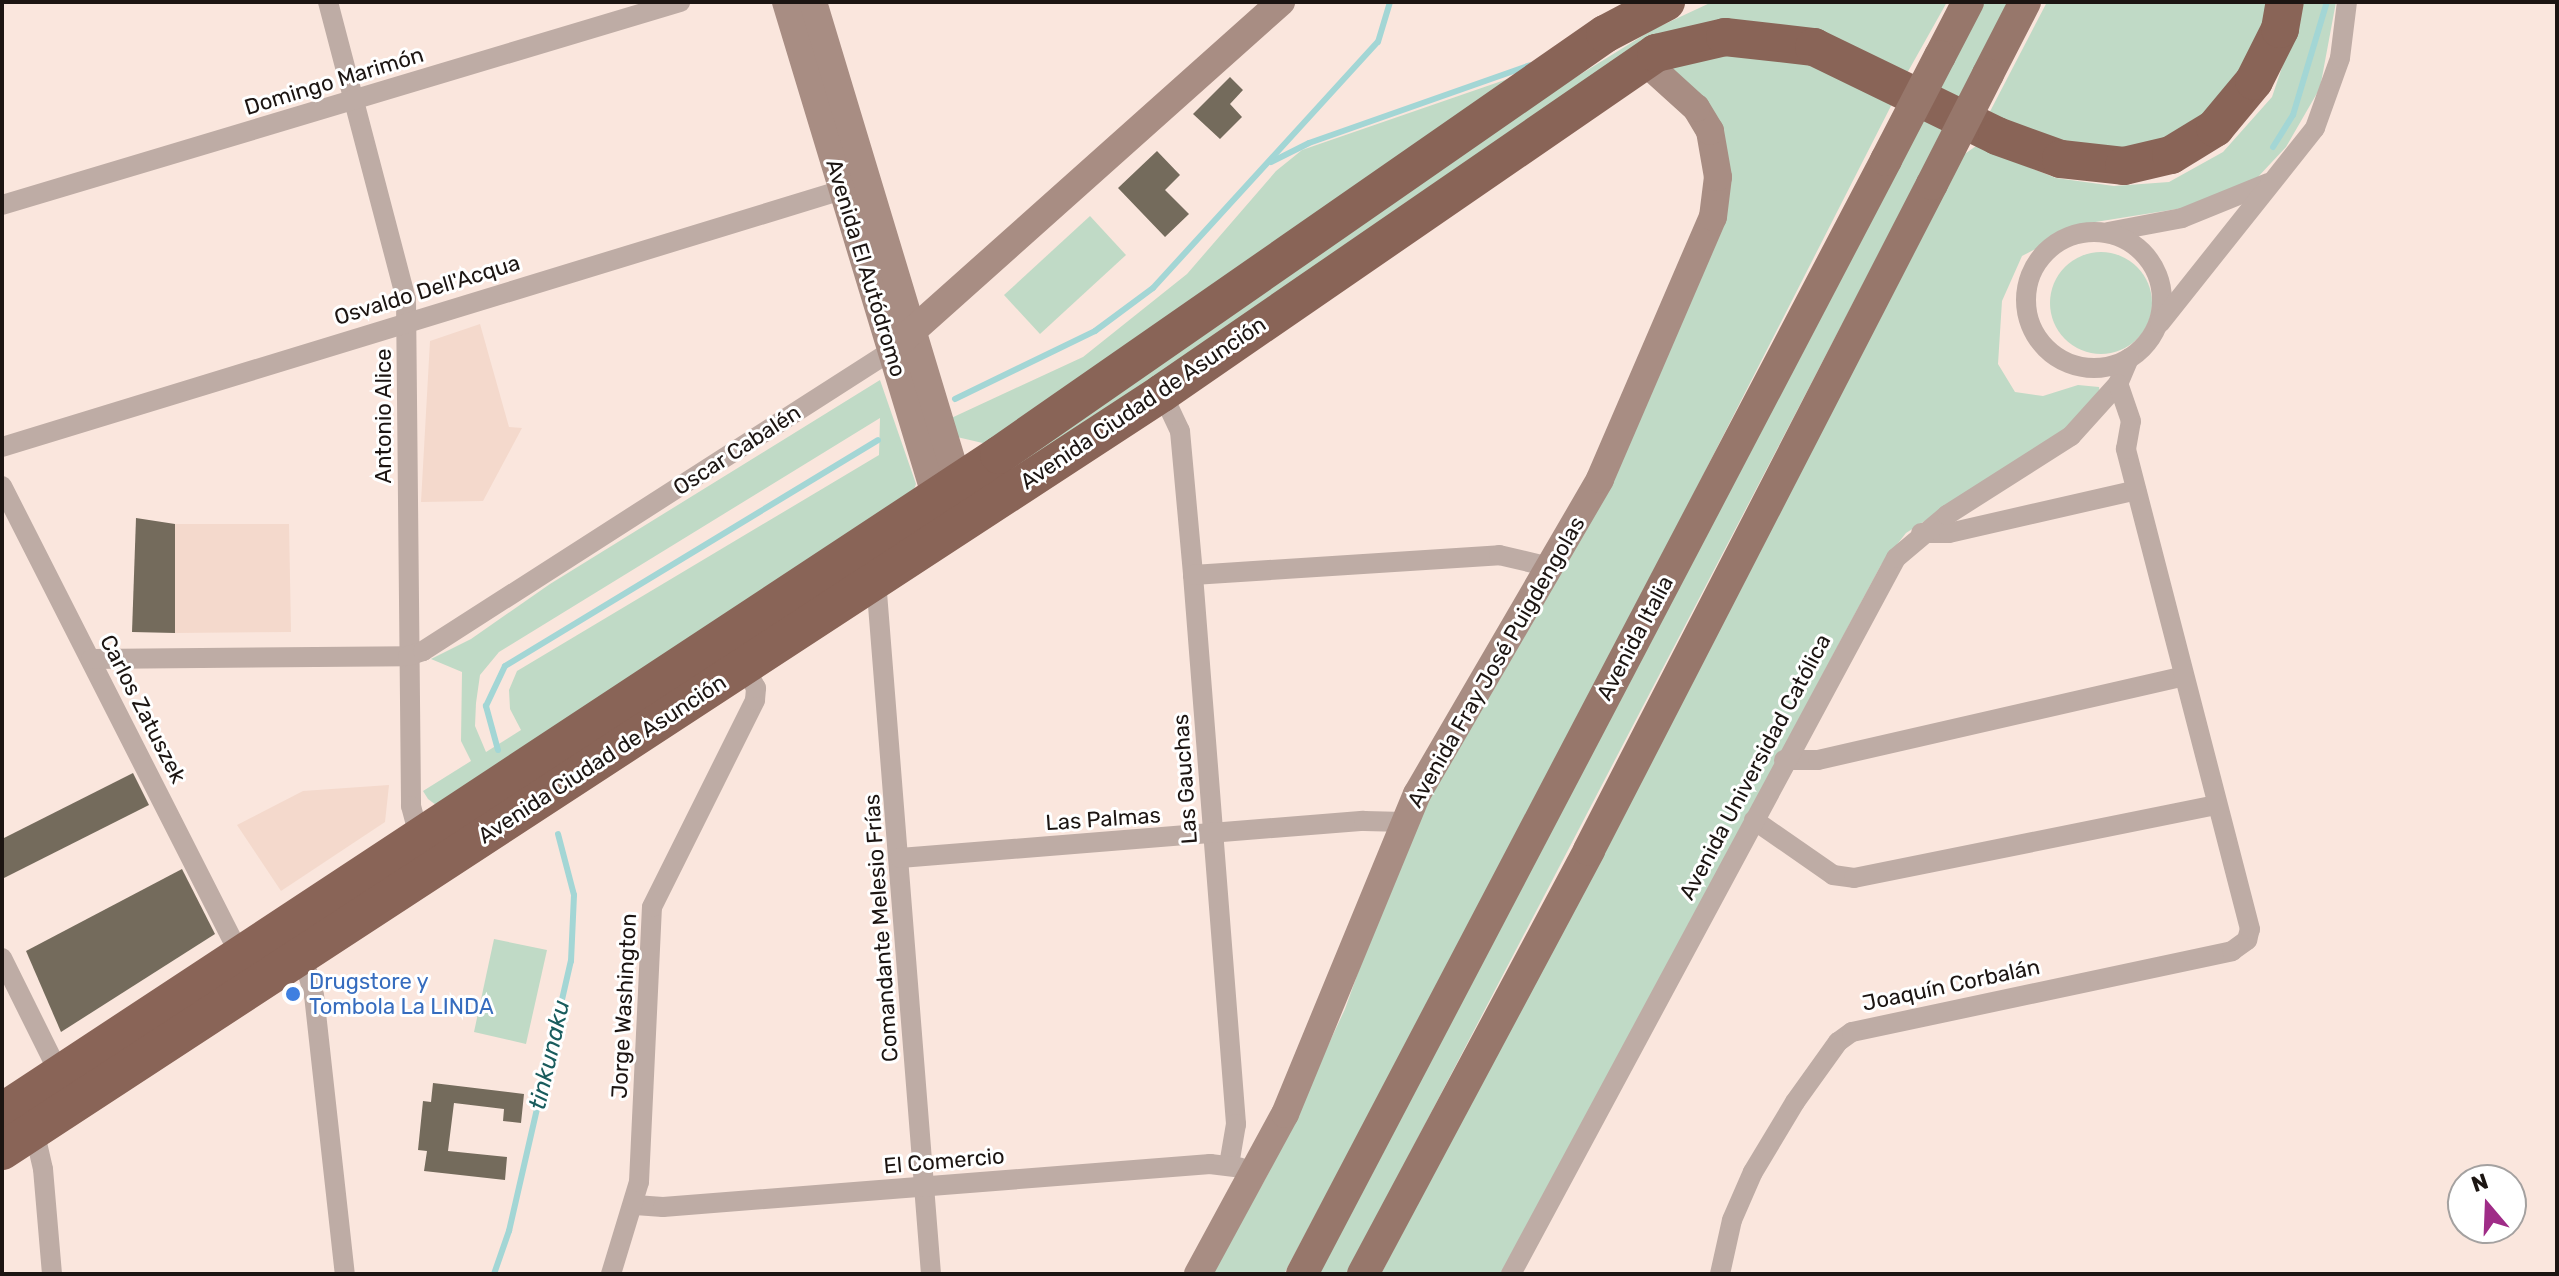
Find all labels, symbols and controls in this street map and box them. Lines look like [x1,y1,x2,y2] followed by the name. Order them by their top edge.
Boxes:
[241,41,427,121] street label: Domingo Marimón
[820,156,912,380] street label: Avenida El Autódromo
[331,249,523,331] street label: Osvaldo Dell'Acqua
[1015,311,1271,495] street label: Avenida Ciudad de Asunción
[371,348,397,484] street label: Antonio Alice
[668,399,806,501] street label: Oscar Cabalén
[1402,512,1590,812] street label: Avenida Fray José Puigdengolas
[1591,571,1679,705] street label: Avenida Italia
[94,630,192,788] street label: Carlos Zatuszek
[1674,630,1836,904] street label: Avenida Universidad Católica
[473,669,731,849] street label: Avenida Ciudad de Asunción
[1167,713,1203,845] street label: Las Gauchas
[858,793,904,1063] street label: Comandante Melesio Frías
[1044,802,1162,836] street label: Las Palmas
[606,913,642,1099] street label: Jorge Washington
[1860,953,2042,1017] street label: Joaquín Corbalán
[309,968,494,1020] place label: Drugstore y Tombola La LINDA
[284,985,302,1003] marker: Drugstore y Tombola La LINDA
[523,997,577,1113] water label: tinkunaku
[882,1143,1006,1179] street label: El Comercio
[2447,1164,2527,1244] north arrow
[2468,1167,2492,1198] text: N

